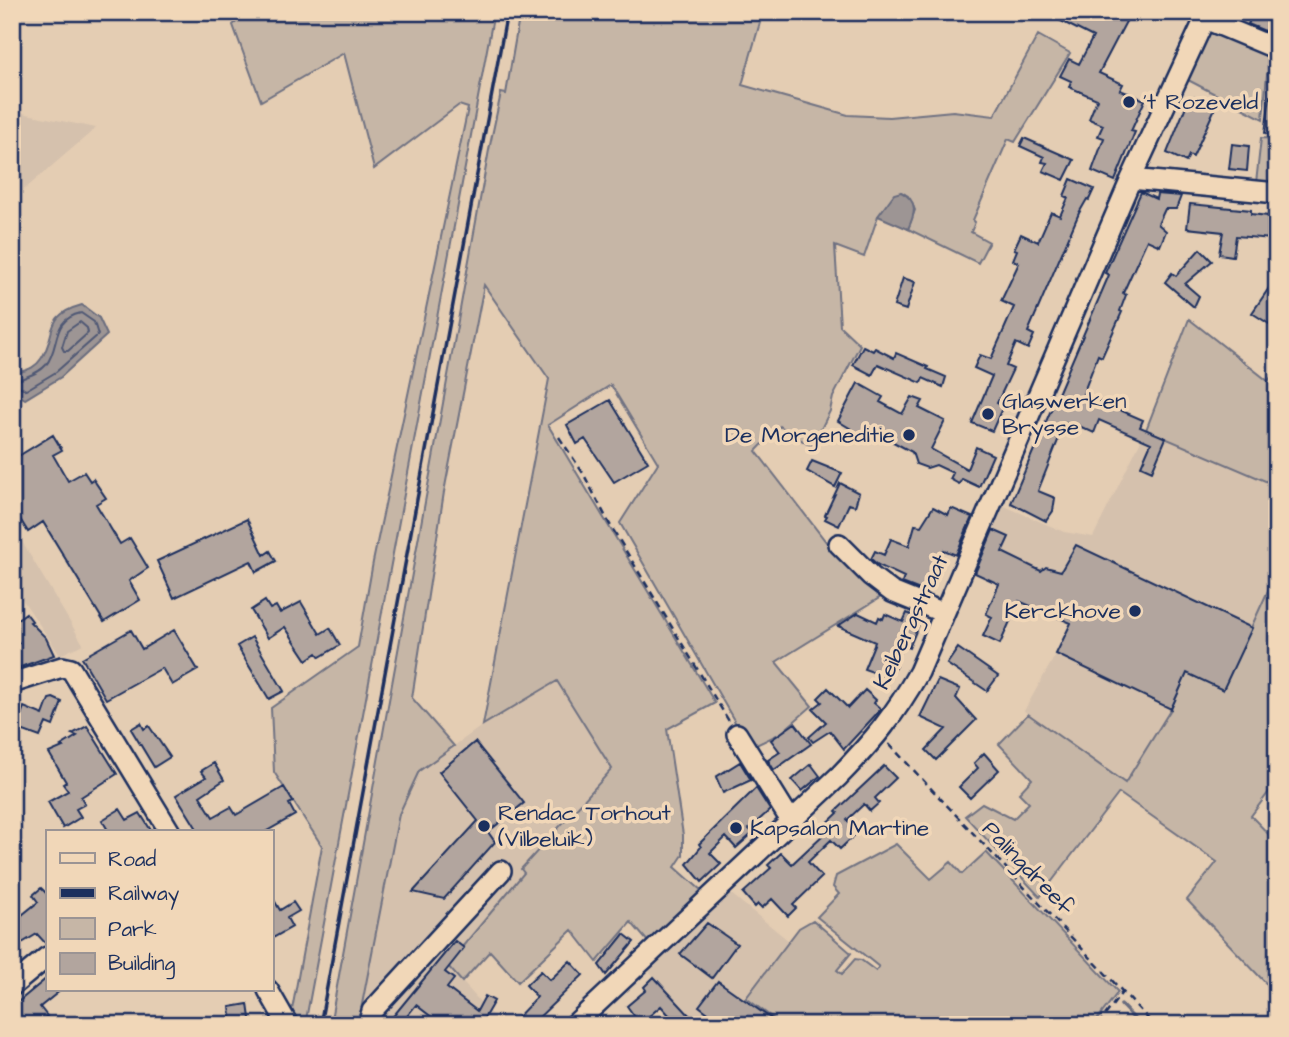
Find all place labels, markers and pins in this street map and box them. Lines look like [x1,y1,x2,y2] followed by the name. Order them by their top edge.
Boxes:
[1143,86,1258,118] place label: 't Rozeveld
[1121,94,1137,110] marker: 't Rozeveld
[1002,385,1127,444] place label: Glaswerken Brysse
[980,406,996,422] marker: Glaswerken Brysse
[725,419,895,452] place label: De Morgeneditie
[901,427,917,443] marker: De Morgeneditie
[1005,595,1121,627] place label: Kerckhove
[1127,603,1143,619] marker: Kerckhove
[498,797,672,855] place label: Rendac Torhout (Vilbeluik)
[750,812,929,844] place label: Kapsalon Martine
[476,818,492,834] marker: Rendac Torhout (Vilbeluik)
[728,820,744,836] marker: Kapsalon Martine

